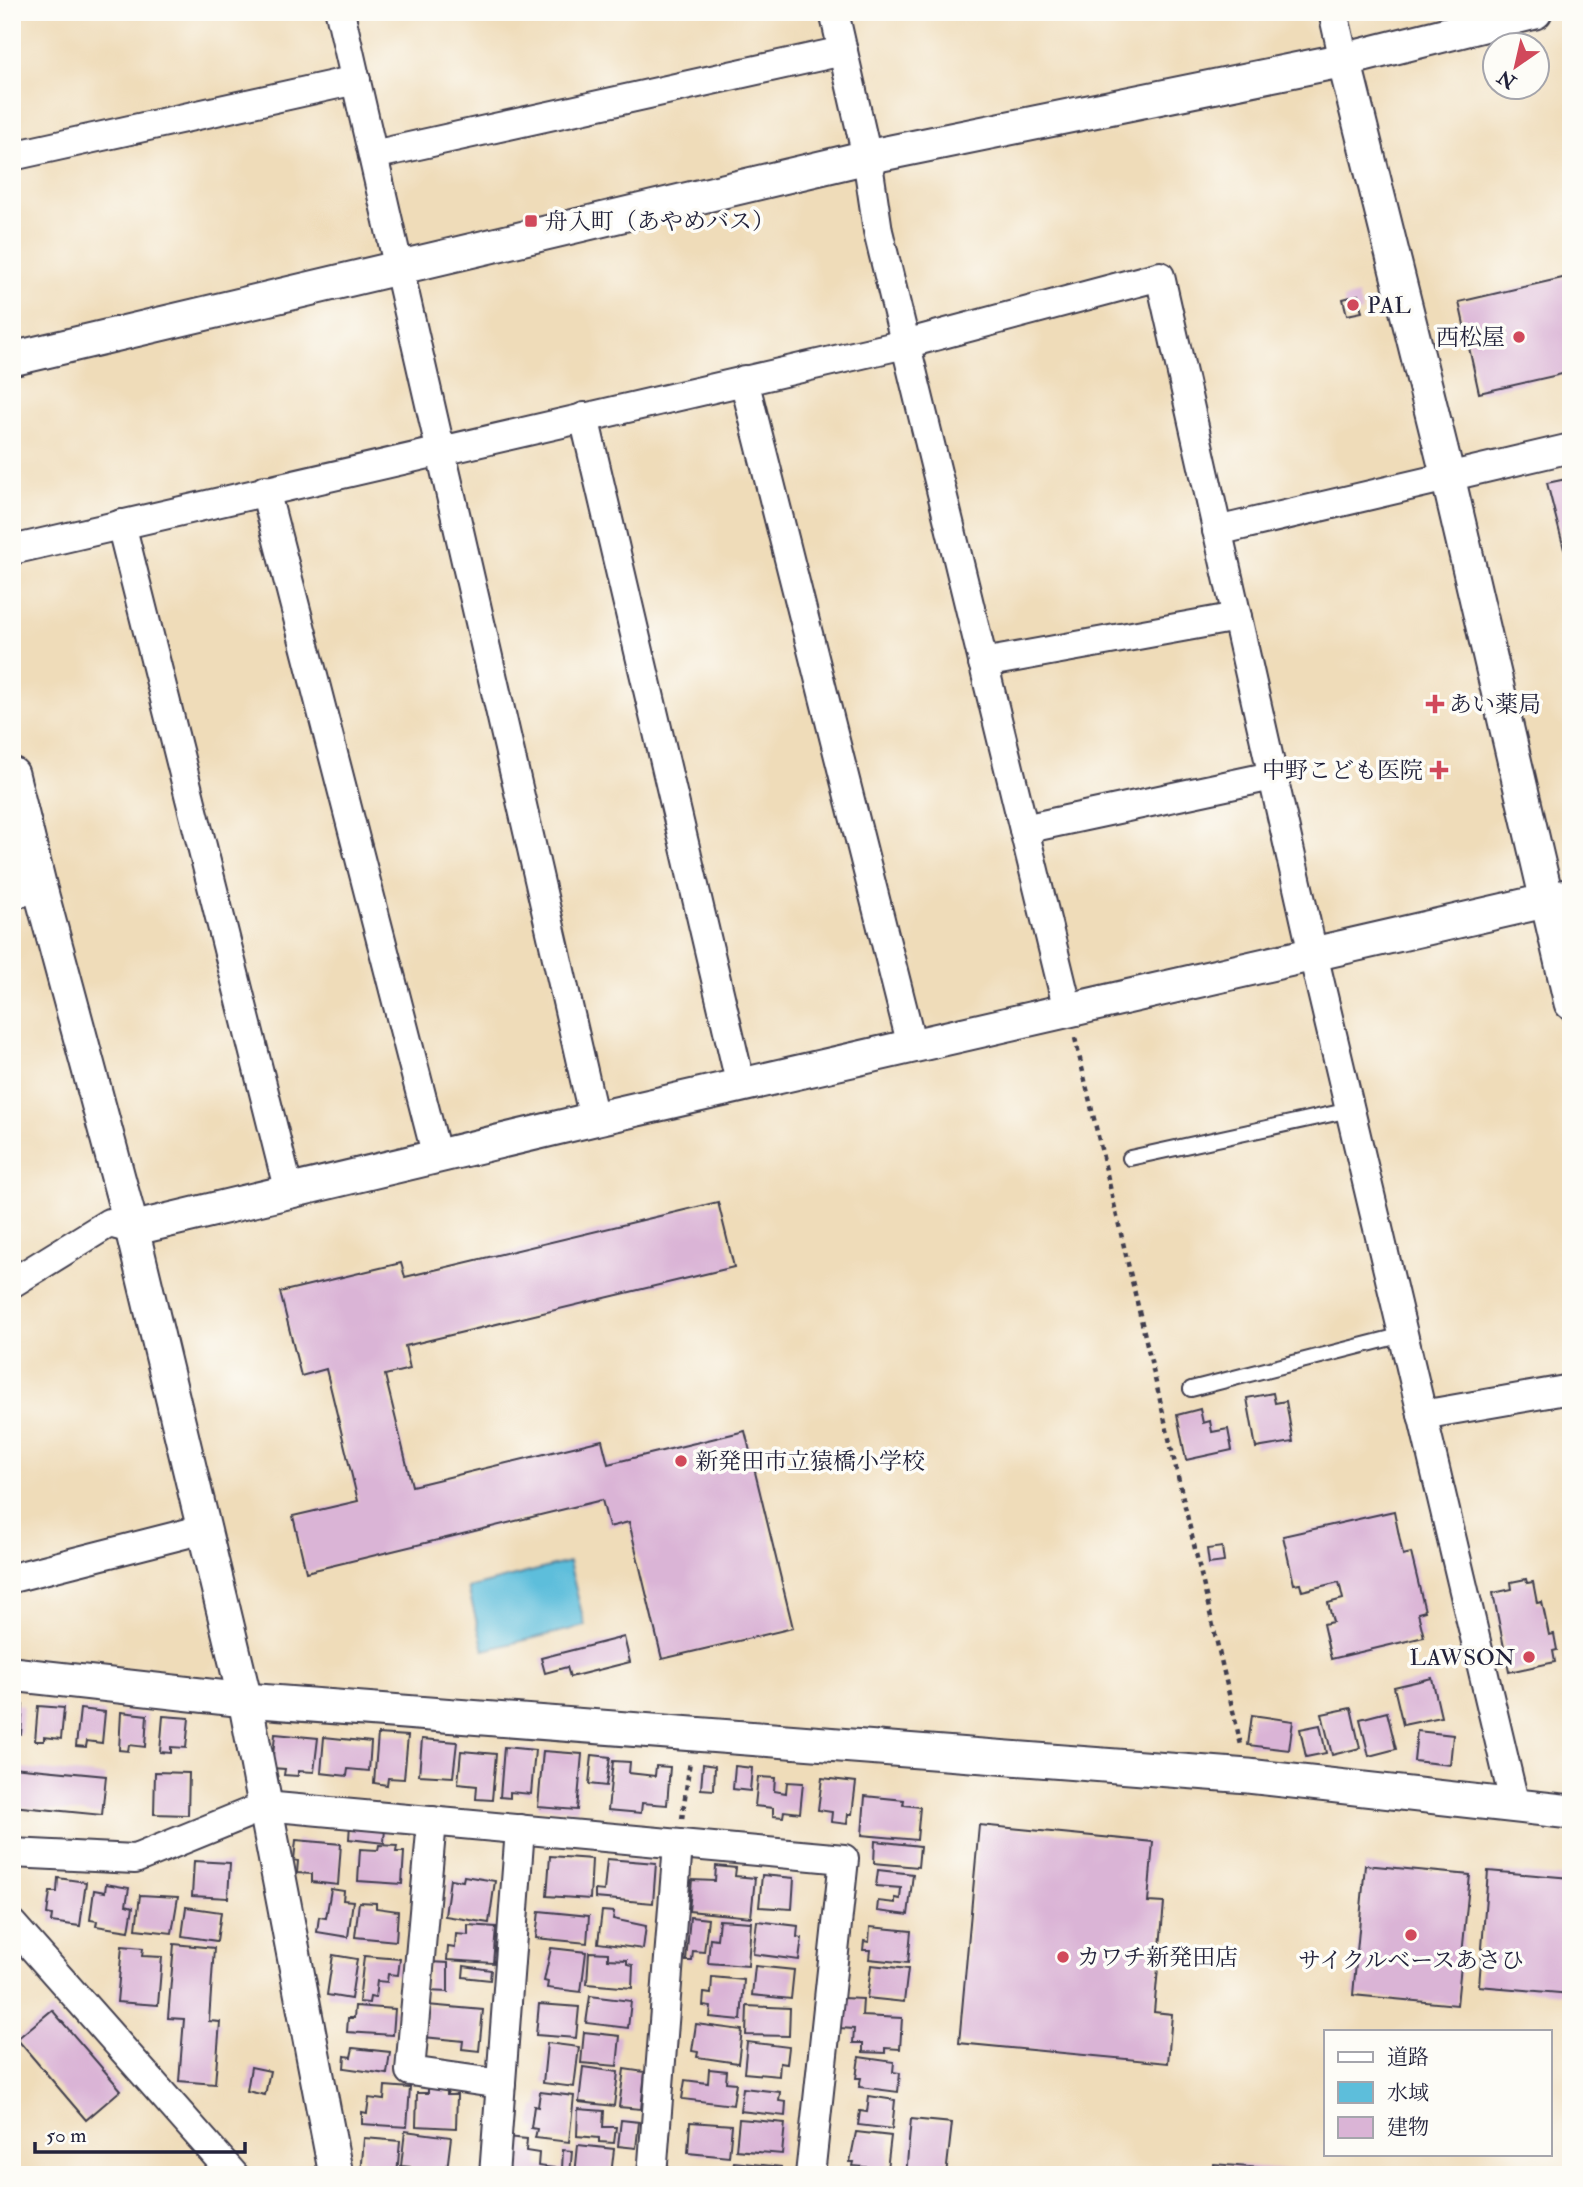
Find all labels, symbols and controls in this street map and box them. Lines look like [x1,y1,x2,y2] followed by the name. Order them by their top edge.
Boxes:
[1482,32,1552,102] north arrow
[1492,64,1522,95] text: N
[545,207,775,236] place label: 舟入町（あやめバス）
[523,213,539,229] marker: 舟入町（あやめバス）
[1367,291,1411,320] place label: PAL
[1345,297,1361,313] marker: PAL
[1436,323,1505,352] place label: 西松屋
[1511,329,1527,345] marker: 西松屋
[1449,690,1541,719] place label: あい薬局
[1427,696,1443,712] marker: あい薬局
[1262,756,1423,785] place label: 中野こども医院
[1429,760,1449,780] marker: 中野こども医院
[695,1447,925,1476] place label: 新発田市立猿橋小学校
[673,1453,689,1469] marker: 新発田市立猿橋小学校
[1410,1643,1515,1672] place label: LAWSON
[1521,1649,1537,1665] marker: LAWSON
[1403,1927,1419,1943] marker: サイクルベースあさひ
[1077,1943,1238,1972] place label: カワチ新発田店
[1298,1946,1524,1975] place label: サイクルベースあさひ
[1055,1949,1071,1965] marker: カワチ新発田店
[1324,2030,1552,2156] legend
[1387,2044,1429,2071] text: 道路
[1387,2080,1429,2107] text: 水域
[35,2110,245,2154] scale bar
[1387,2114,1429,2141] text: 建物
[46,2122,87,2149] text: 50 m

